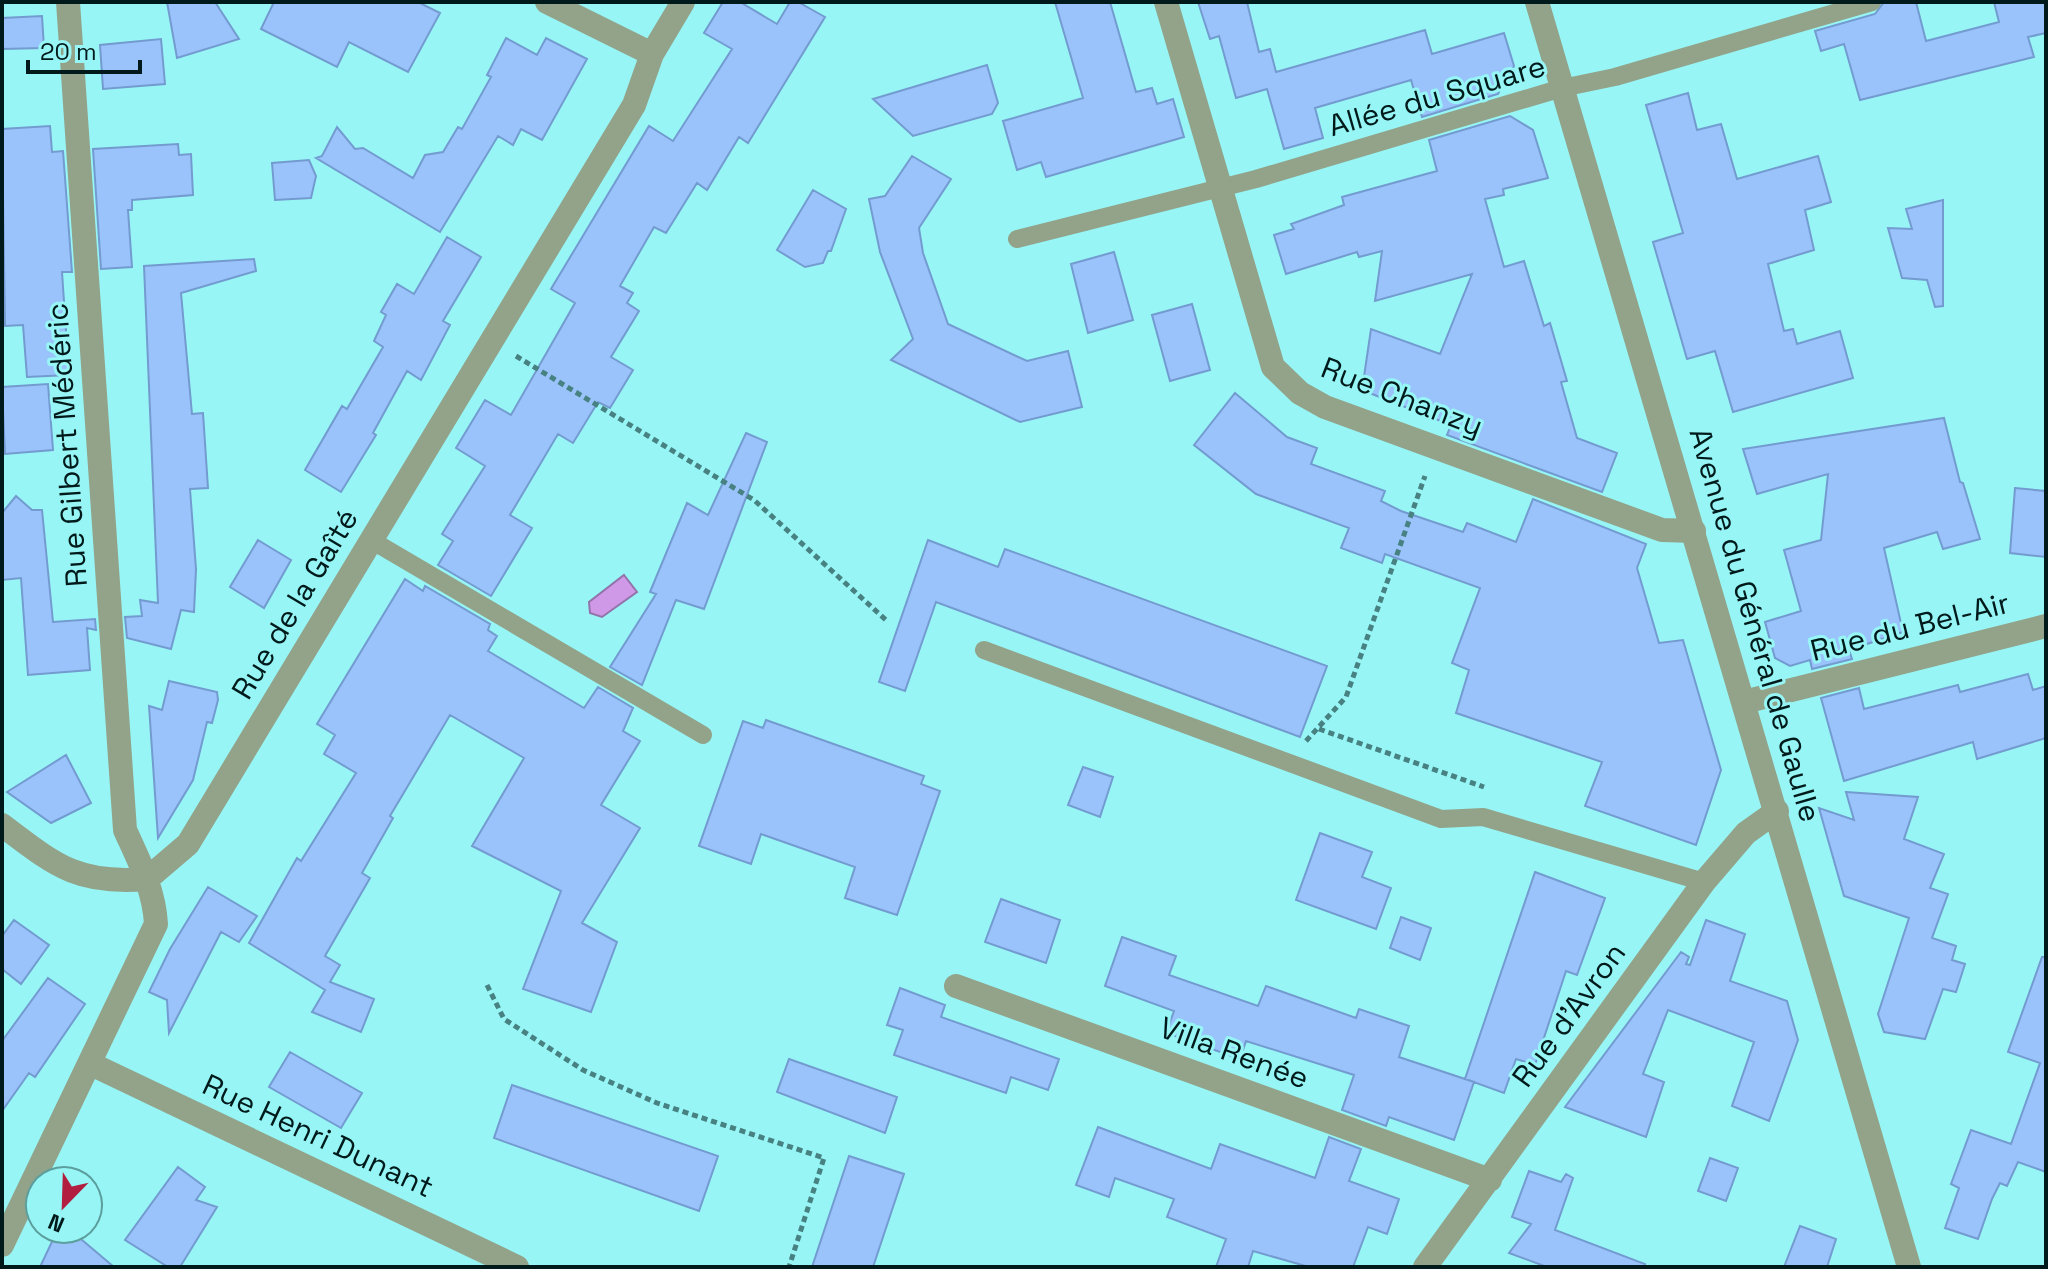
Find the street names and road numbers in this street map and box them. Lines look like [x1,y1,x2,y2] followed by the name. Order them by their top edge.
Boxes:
[1324,46,1550,145] street label: Allée du Square
[37,302,96,588] street label: Rue Gilbert Médéric
[1316,348,1489,445] street label: Rue Chanzy
[1680,423,1830,826] street label: Avenue du Général de Gaulle
[222,501,367,706] street label: Rue de la Gaîté
[1806,583,2014,670] street label: Rue du Bel-Air
[1503,935,1634,1095] street label: Rue d'Avron
[1154,1007,1314,1098] street label: Villa Renée
[196,1065,440,1206] street label: Rue Henri Dunant

